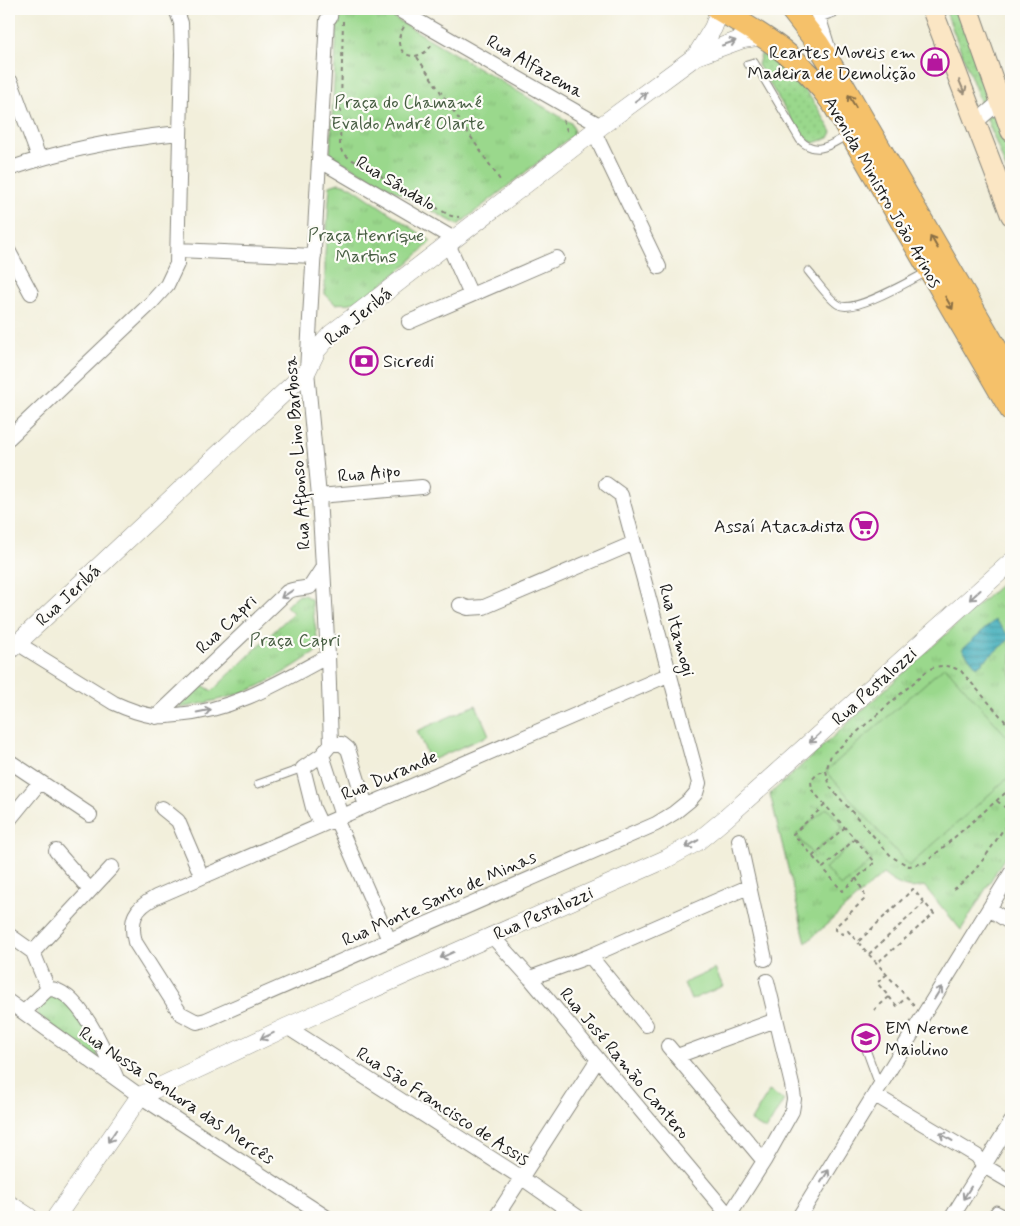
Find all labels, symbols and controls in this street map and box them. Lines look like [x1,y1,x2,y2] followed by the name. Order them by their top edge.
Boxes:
[482,29,587,104] street label: Rua Alfazema
[721,38,737,47] one-way arrow
[747,41,916,86] place label: Reartes Moveis em Madeira de Demolição
[920,47,950,77] shop icon: Reartes Moveis em Madeira de Demolição
[958,79,967,94] one-way arrow
[331,91,485,136] park label: Praça do Chamamé Evaldo André Olarte
[634,92,648,102] one-way arrow
[817,92,947,293] street label: Avenida Ministro João Arinos
[846,95,856,109] one-way arrow
[351,151,440,217] street label: Rua Sândalo
[308,224,424,269] park label: Praça Henrique Martins
[928,235,938,249] one-way arrow
[320,282,398,352] street label: Rua Jeribá
[944,295,954,309] one-way arrow
[349,346,379,376] bank icon: Sicredi
[383,350,434,374] place label: Sicredi
[279,355,319,551] street label: Rua Affonso Lino Barbosa
[337,459,401,489] street label: Rua Aipo
[849,511,879,541] supermarket icon: Assaí Atacadista
[714,515,845,539] place label: Assaí Atacadista
[31,559,106,632] street label: Rua Jeribá
[651,581,700,679] street label: Rua Itamogi
[280,588,294,599] one-way arrow
[969,589,982,601] one-way arrow
[191,590,262,660] street label: Rua Capri
[250,629,340,653] park label: Praça Capri
[827,642,922,731] street label: Rua Pestalozzi
[196,706,212,715] one-way arrow
[809,732,822,744] one-way arrow
[338,745,441,807] street label: Rua Durande
[686,840,700,850] one-way arrow
[338,845,540,953] street label: Rua Monte Santo de Minas
[490,881,597,947] street label: Rua Pestalozzi
[440,951,455,961] one-way arrow
[554,983,695,1144] street label: Rua José Ramão Cantero
[933,986,943,1000] one-way arrow
[885,1017,969,1062] place label: EM Nerone Maiolino
[74,1021,279,1170] street label: Rua Nossa Senhora das Mercês
[851,1023,881,1053] school or university icon: EM Nerone Maiolino
[260,1032,275,1041] one-way arrow
[351,1042,534,1172] street label: Rua São Francisco de Assis
[107,1129,117,1143] one-way arrow
[939,1132,953,1142] one-way arrow
[820,1169,830,1183] one-way arrow
[962,1186,972,1200] one-way arrow

